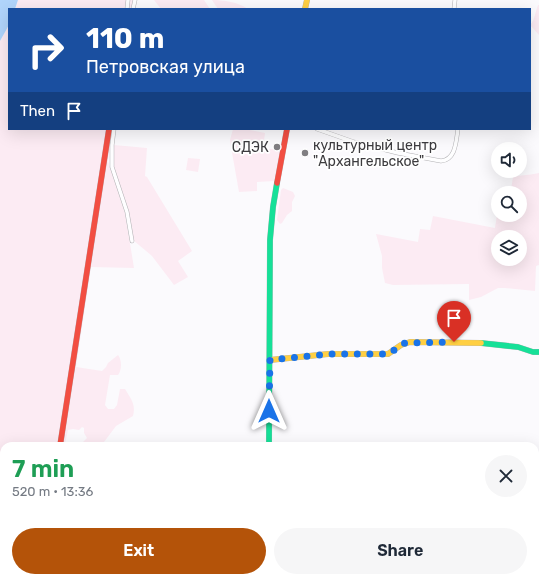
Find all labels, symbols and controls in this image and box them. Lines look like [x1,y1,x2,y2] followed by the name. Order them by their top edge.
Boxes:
[86,22,164,55] text: 110 m
[20,24,72,76] icon: right
[86,56,245,78] text: Петровская улица
[63,100,85,122] icon: arrive
[20,102,55,120] text: Then
[313,137,437,170] place label: культурный центр "Архангельское"
[232,139,269,156] place label: СДЭК
[272,142,282,152] marker: СДЭК
[491,142,527,266] map controls
[491,142,527,178] button: sound
[300,148,310,158] marker: культурный центр "Архангельское"
[491,186,527,222] button: search
[491,230,527,266] button: layers
[437,301,471,342] pin
[443,307,465,329] icon: arrive
[248,390,290,432] position arrow
[12,455,74,483] text: 7 min
[485,455,527,497] button: close
[12,484,93,499] text: 520 m · 13:36
[12,528,266,574] button: Exit
[274,528,527,574] button: Share

